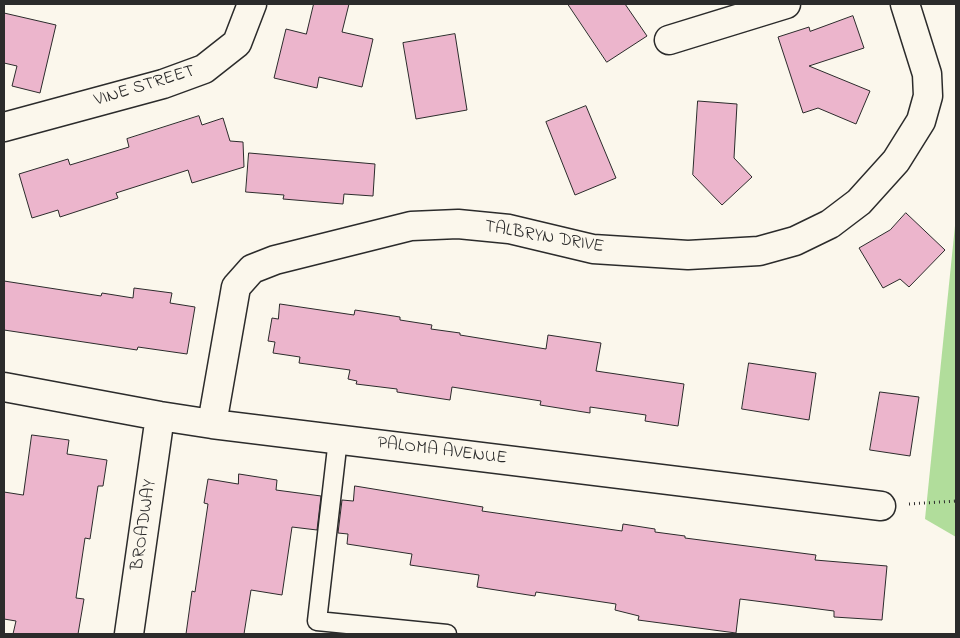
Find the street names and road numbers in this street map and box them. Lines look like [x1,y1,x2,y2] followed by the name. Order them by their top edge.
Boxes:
[92,61,198,113] street label: VINE STREET
[483,217,605,259] street label: TALBRYN DRIVE
[376,433,508,471] street label: PALOMA AVENUE
[128,478,162,572] street label: BROADWAY

